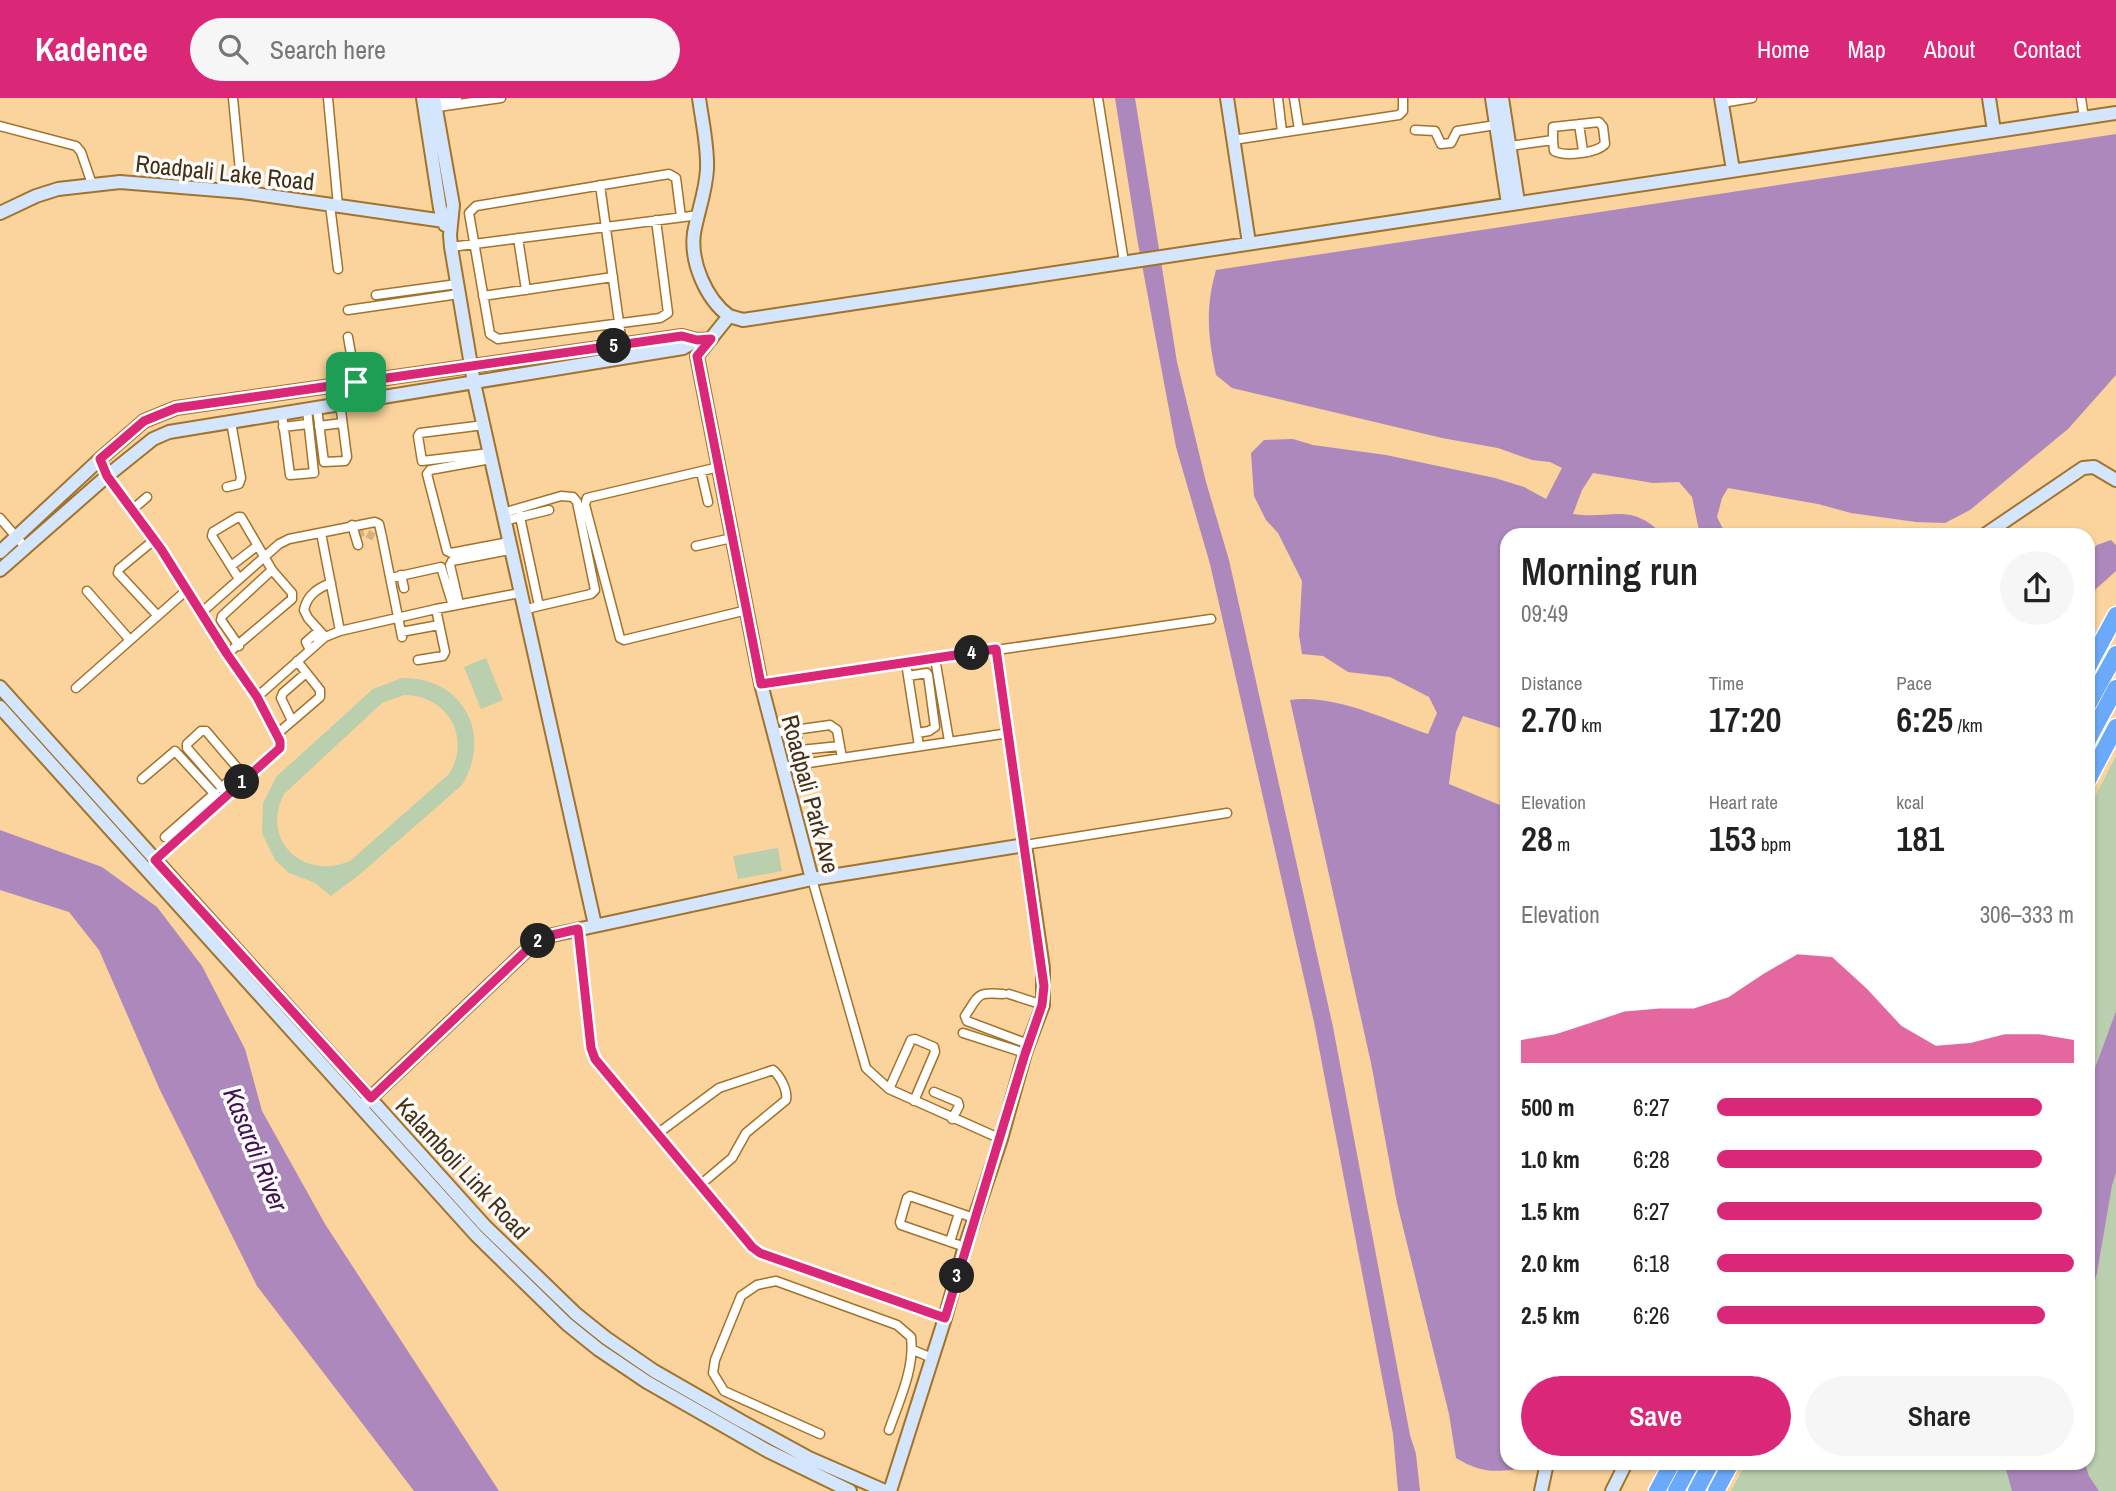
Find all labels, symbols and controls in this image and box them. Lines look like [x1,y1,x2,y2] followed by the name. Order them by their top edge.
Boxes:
[190,18,680,81] search box
[35,27,148,71] text: Kadence
[214,30,252,68] icon: search
[270,32,386,67] text: Search here
[1757,33,1809,65] text: Home
[1847,33,1886,65] text: Map
[1924,33,1975,65] text: About
[2013,33,2081,65] text: Contact
[134,147,316,197] street label: Roadpali Lake Road
[596,328,632,364] pin: 5
[609,332,618,358] text: 5
[326,352,386,412] pin
[337,363,375,401] icon: arrive
[1521,546,1698,597] text: Morning run
[2000,551,2074,625] button: share
[1521,598,1568,629] text: 09:49
[954,636,990,670] pin: 4
[967,639,976,665] text: 4
[1521,670,1582,696] text: Distance
[1709,670,1744,696] text: Time
[1896,670,1932,696] text: Pace
[1521,696,1577,743] text: 2.70
[1709,696,1782,743] text: 17:20
[1896,696,1953,743] text: 6:25
[774,711,848,877] street label: Roadpali Park Ave
[1577,712,1602,738] text: km
[1953,712,1983,738] text: /km
[224,764,260,800] pin: 1
[237,768,246,794] text: 1
[1521,789,1586,815] text: Elevation
[1709,789,1778,815] text: Heart rate
[1896,789,1924,815] text: kcal
[1521,815,1553,862] text: 28
[1709,815,1757,862] text: 153
[1896,815,1944,862] text: 181
[1553,831,1570,857] text: m
[1757,831,1791,857] text: bpm
[1521,899,1600,930] text: Elevation
[1980,899,2074,930] text: 306–333 m
[520,924,556,958] pin: 2
[533,927,542,953] text: 2
[215,1082,297,1217] water label: Kasardi River
[389,1090,537,1246] street label: Kalamboli Link Road
[1521,1092,1574,1123] text: 500 m
[1633,1092,1670,1123] text: 6:27
[1521,1144,1580,1175] text: 1.0 km
[1633,1144,1670,1175] text: 6:28
[1521,1196,1580,1227] text: 1.5 km
[1633,1196,1670,1227] text: 6:27
[1521,1248,1580,1279] text: 2.0 km
[1633,1248,1670,1279] text: 6:18
[940,1258,974,1294] pin: 3
[952,1262,961,1288] text: 3
[1521,1300,1580,1331] text: 2.5 km
[1633,1300,1670,1331] text: 6:26
[1521,1376,1791,1456] button: Save
[1805,1376,2074,1456] button: Share

